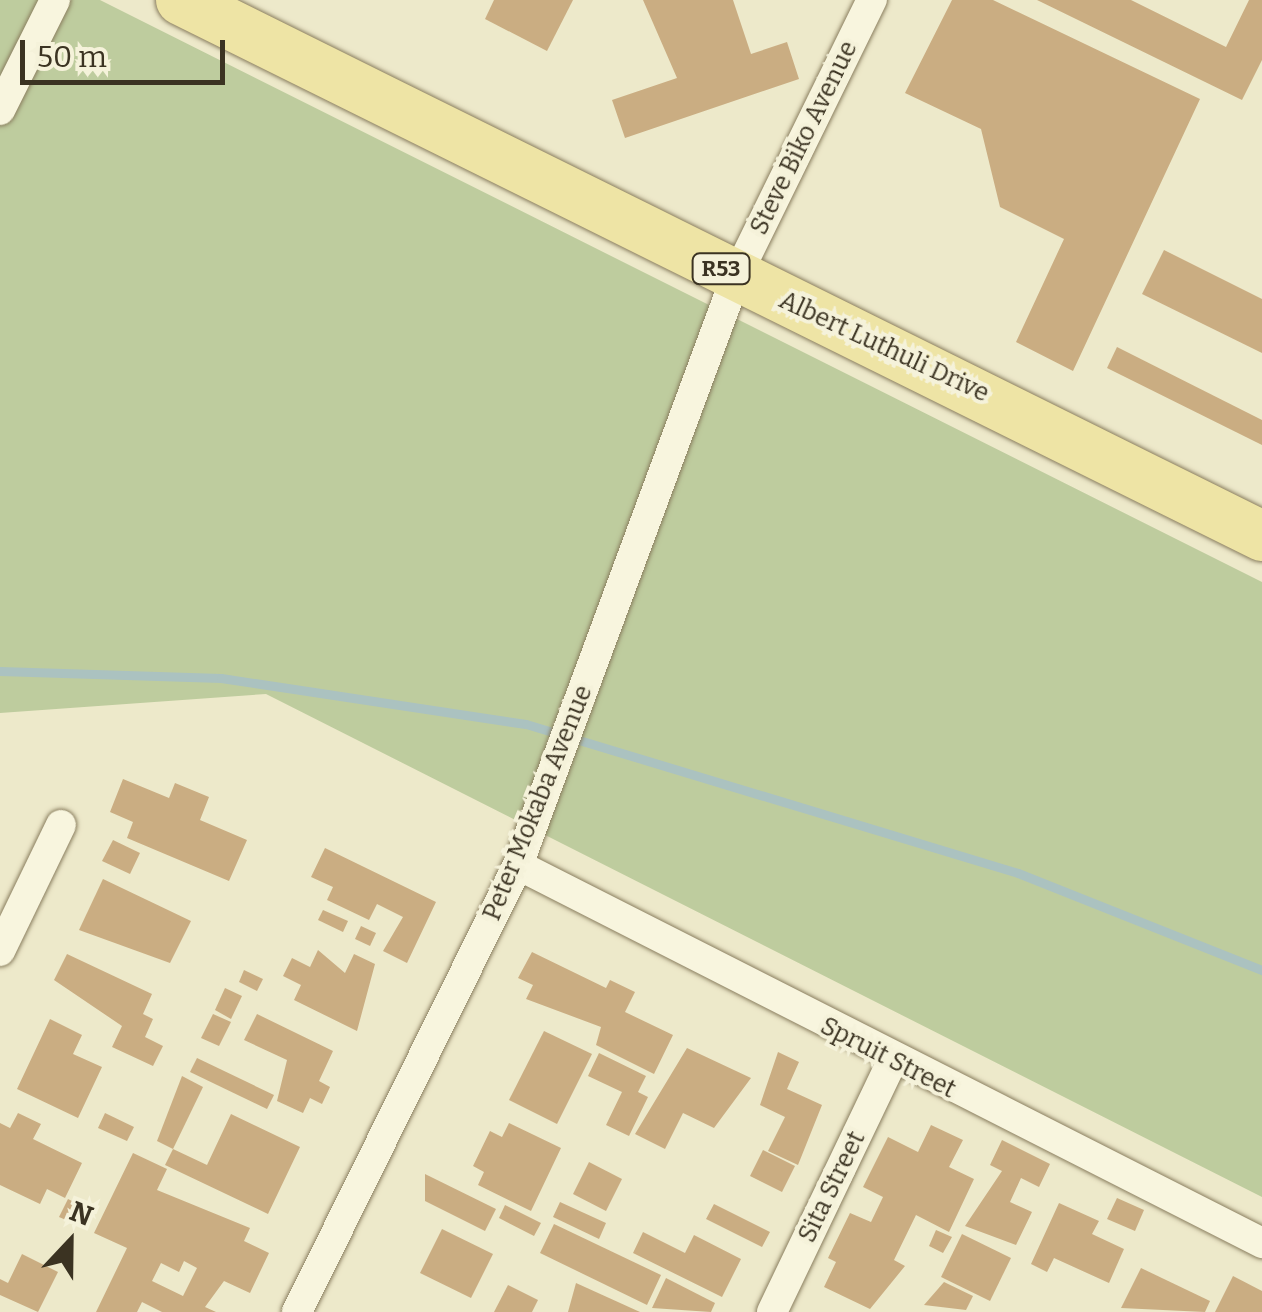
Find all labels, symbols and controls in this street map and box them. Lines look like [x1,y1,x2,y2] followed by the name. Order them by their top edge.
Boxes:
[25,20,230,82] scale bar
[744,36,864,240] street label: Steve Biko Avenue
[37,39,107,75] text: 50 m
[691,252,751,286] road number: R53
[774,285,994,409] street label: Albert Luthuli Drive
[477,681,599,925] street label: Peter Mokaba Avenue
[815,1011,961,1105] street label: Spruit Street
[792,1127,872,1247] street label: Sita Street
[20,1192,120,1292] north arrow
[65,1194,98,1233] text: N

